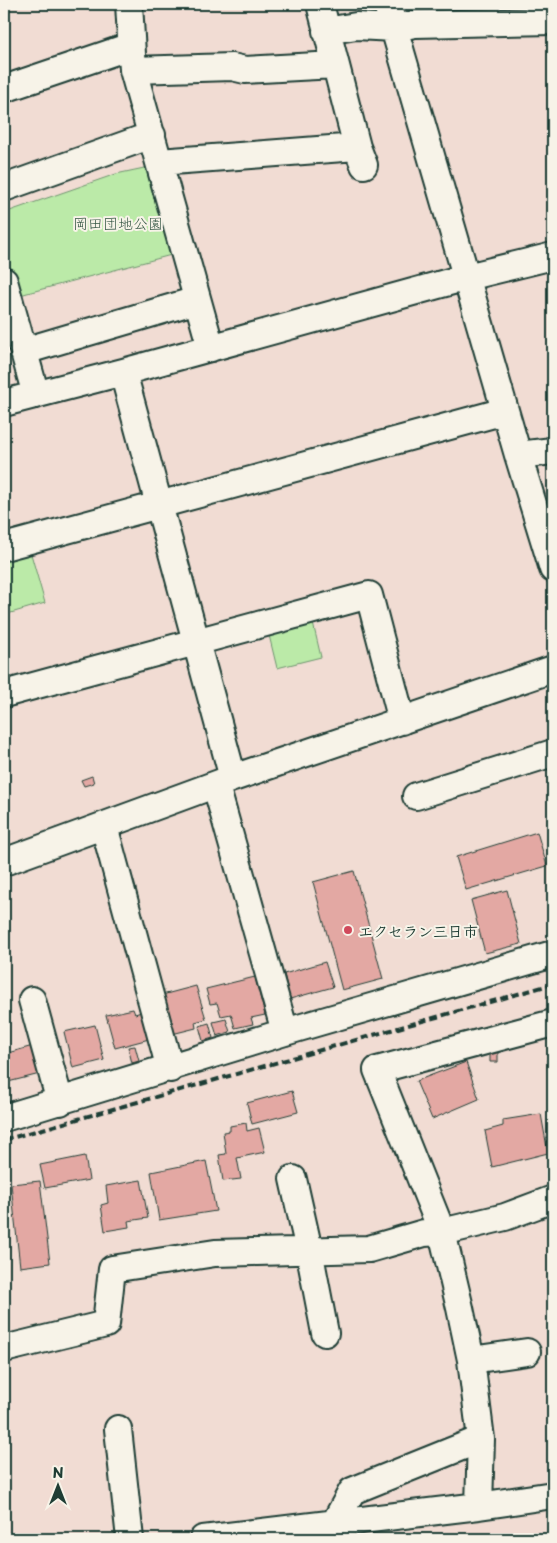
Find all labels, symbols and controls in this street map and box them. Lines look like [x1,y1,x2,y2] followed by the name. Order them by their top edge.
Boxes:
[73,211,163,234] park label: 岡田団地公園
[358,919,478,942] place label: エクセラン三日市
[342,924,354,936] marker: エクセラン三日市
[32,1460,82,1510] north arrow
[52,1462,64,1483] text: N

